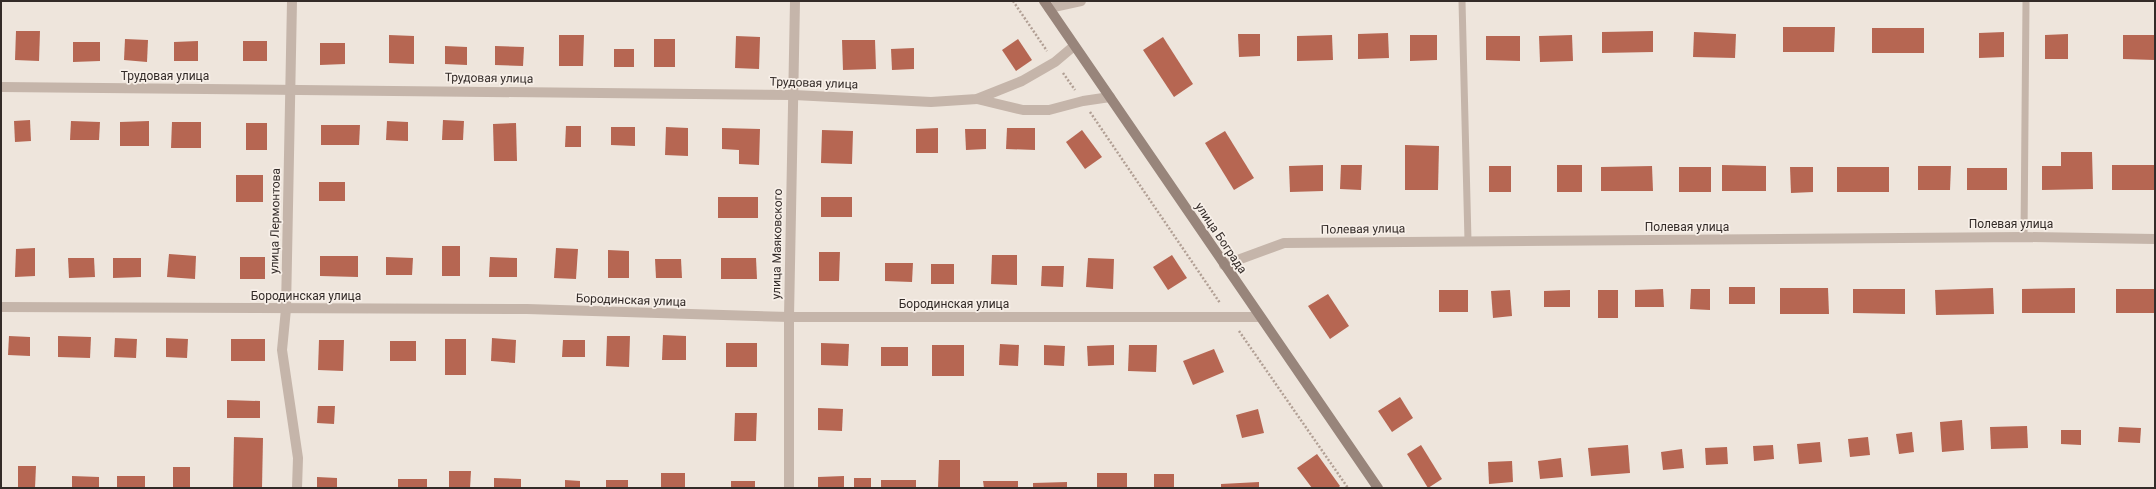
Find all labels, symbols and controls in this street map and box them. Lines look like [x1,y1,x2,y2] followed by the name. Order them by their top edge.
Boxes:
[121,69,209,83] street label: Трудовая улица
[445,70,533,86] street label: Трудовая улица
[770,74,858,92] street label: Трудовая улица
[267,168,283,274] street label: улица Лермонтова
[769,188,785,300] street label: улица Маяковского
[1192,200,1250,276] street label: улица Бограда
[1969,217,2053,231] street label: Полевая улица
[1645,220,1729,234] street label: Полевая улица
[1321,221,1405,237] street label: Полевая улица
[251,289,361,303] street label: Бородинская улица
[576,291,686,309] street label: Бородинская улица
[899,297,1009,311] street label: Бородинская улица

